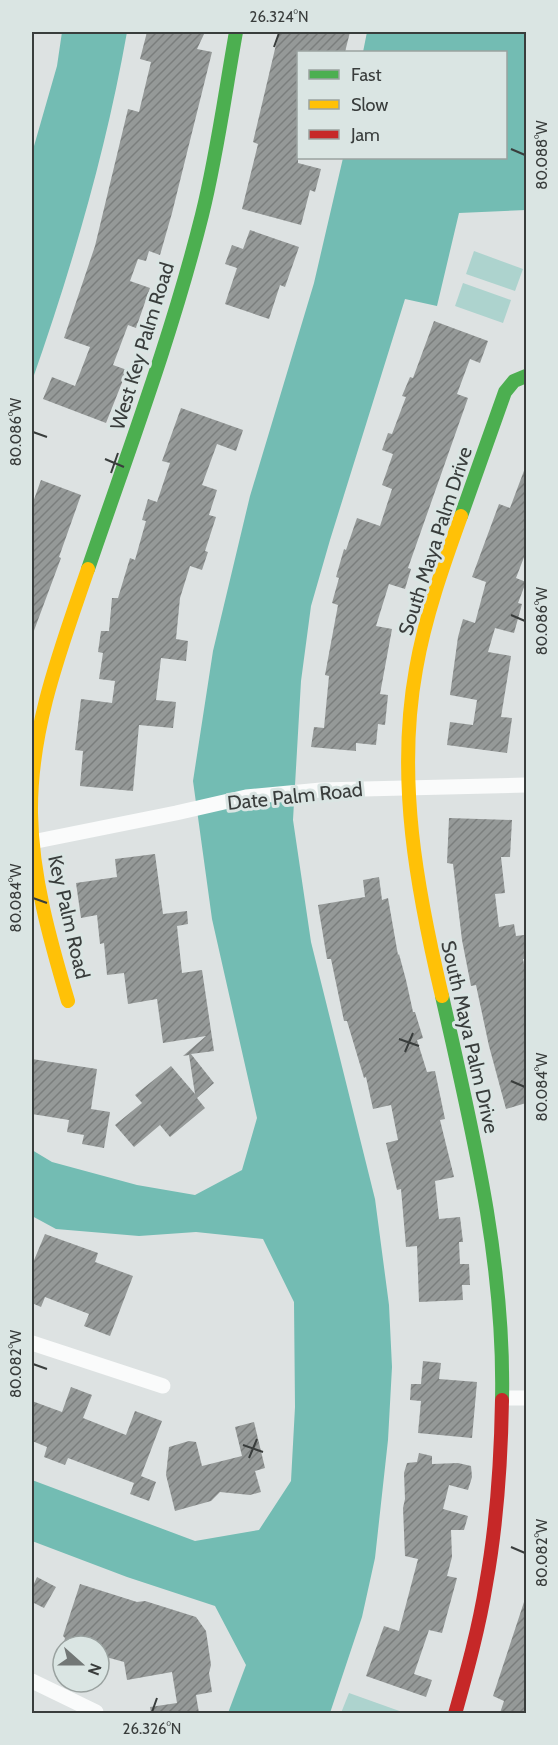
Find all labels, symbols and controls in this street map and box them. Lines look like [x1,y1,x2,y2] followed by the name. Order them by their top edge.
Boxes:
[250,8,308,26] text: 26.324°N
[297,51,507,159] legend
[351,64,382,86] text: Fast
[351,94,388,116] text: Slow
[533,120,551,190] text: 80.088°W
[350,124,380,146] text: Jam
[105,259,179,433] street label: West Key Palm Road
[7,397,25,466] text: 80.086°W
[393,444,477,638] street label: South Maya Palm Drive
[533,586,551,655] text: 80.086°W
[226,777,364,815] street label: Date Palm Road
[43,853,95,981] street label: Key Palm Road
[7,863,25,932] text: 80.084°W
[436,938,504,1136] street label: South Maya Palm Drive
[533,1052,551,1121] text: 80.084°W
[7,1329,25,1398] text: 80.082°W
[533,1518,551,1587] text: 80.082°W
[51,1634,111,1694] north arrow
[84,1661,105,1678] text: N
[123,1720,181,1738] text: 26.326°N

